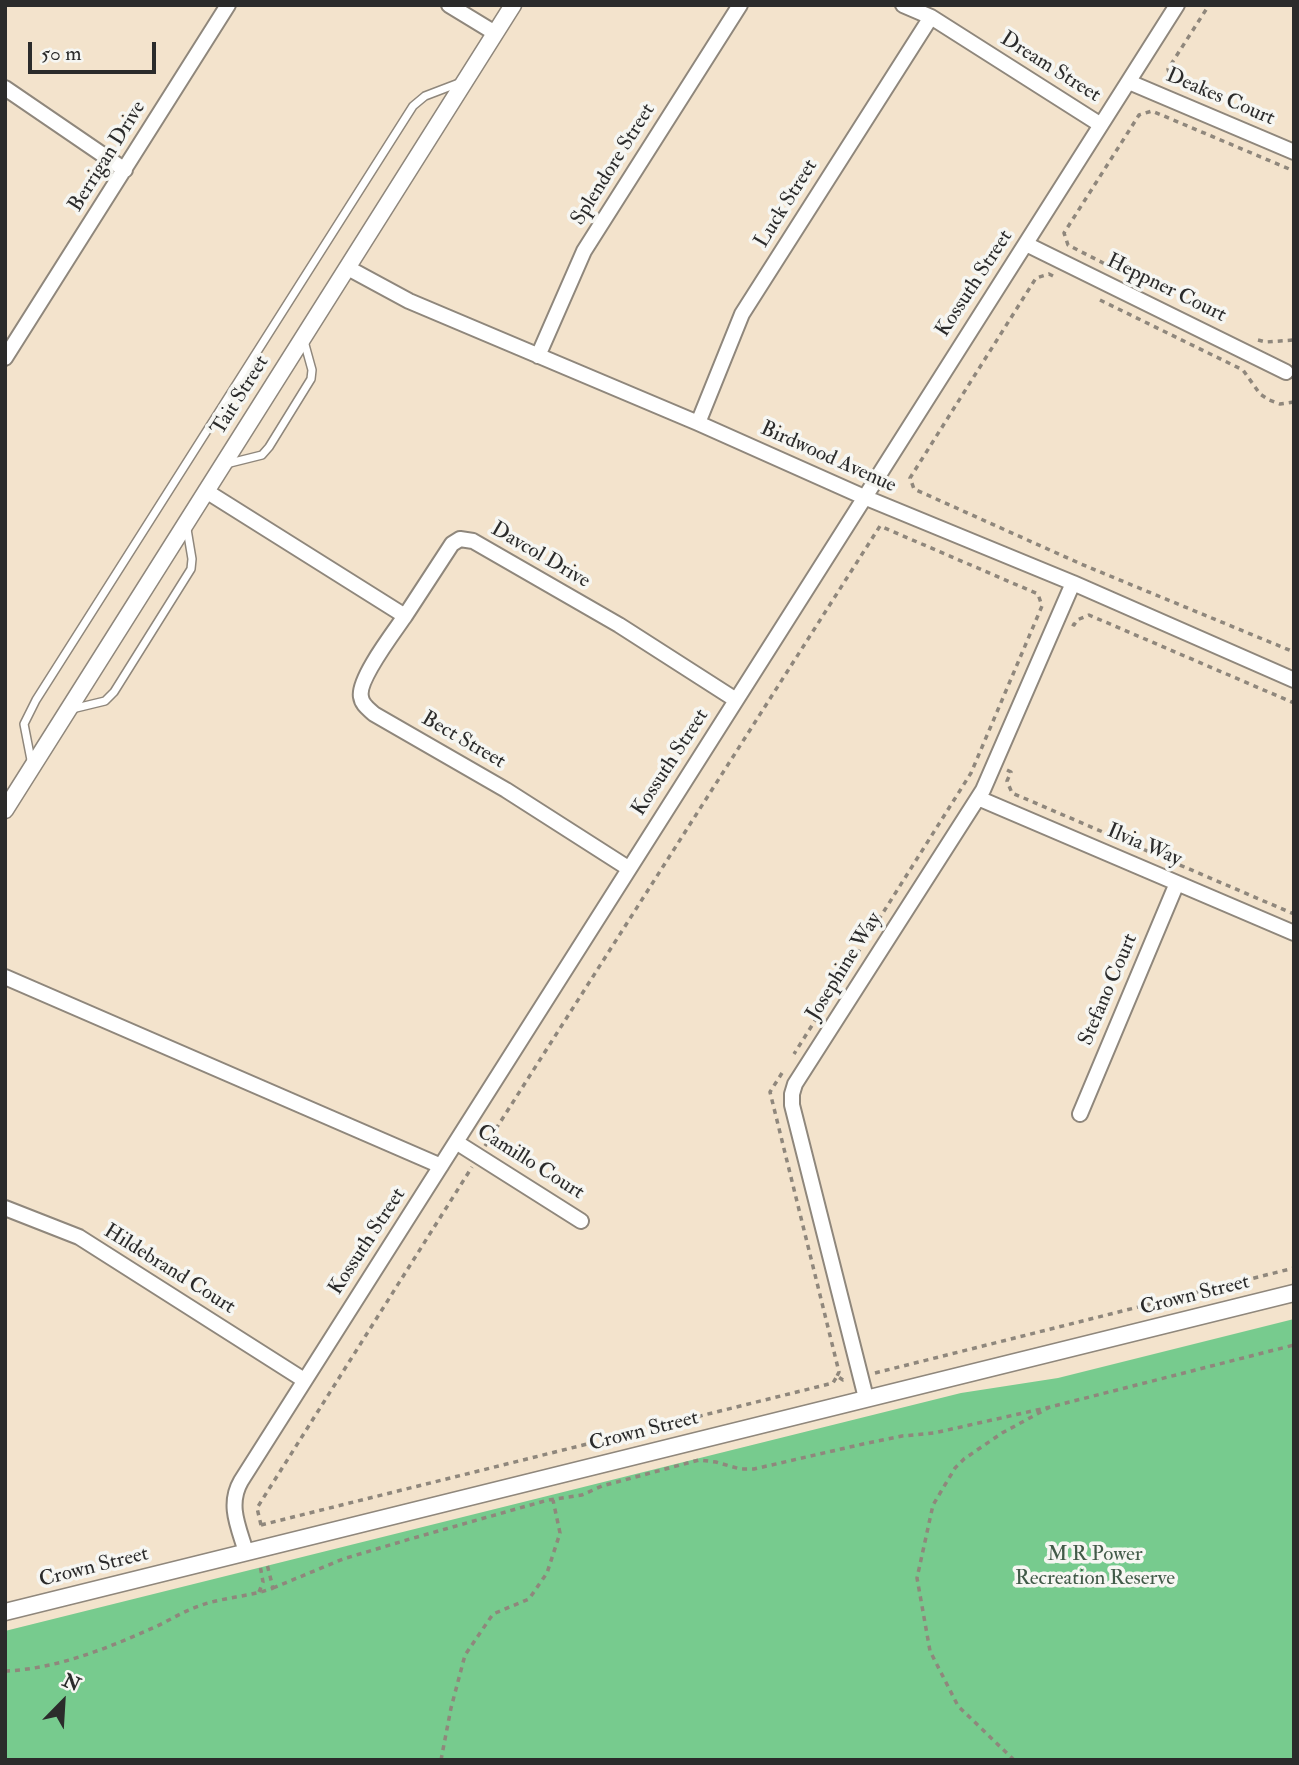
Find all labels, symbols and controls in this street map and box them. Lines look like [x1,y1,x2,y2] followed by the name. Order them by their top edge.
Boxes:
[995,27,1105,109] street label: Dream Street
[32,28,159,72] scale bar
[41,40,82,67] text: 50 m
[1162,64,1278,132] street label: Deakes Court
[64,97,152,217] street label: Berrigan Drive
[566,99,662,231] street label: Splendore Street
[750,155,824,253] street label: Luck Street
[931,226,1019,342] street label: Kossuth Street
[1102,249,1230,329] street label: Heppner Court
[207,352,275,440] street label: Tait Street
[756,417,900,499] street label: Birdwood Avenue
[486,517,594,595] street label: Davcol Drive
[627,705,715,821] street label: Kossuth Street
[416,707,510,775] street label: Bect Street
[1103,819,1185,873] street label: Ilvia Way
[802,908,888,1026] street label: Josephine Way
[1074,930,1144,1050] street label: Stefano Court
[472,1120,588,1206] street label: Camillo Court
[324,1184,412,1300] street label: Kossuth Street
[99,1219,239,1321] street label: Hildebrand Court
[1138,1270,1252,1322] street label: Crown Street
[587,1406,701,1458] street label: Crown Street
[37,1542,151,1594] street label: Crown Street
[1015,1542,1175,1592] park label: M R Power Recreation Reserve
[28,1667,98,1737] north arrow
[59,1668,84,1697] text: N

